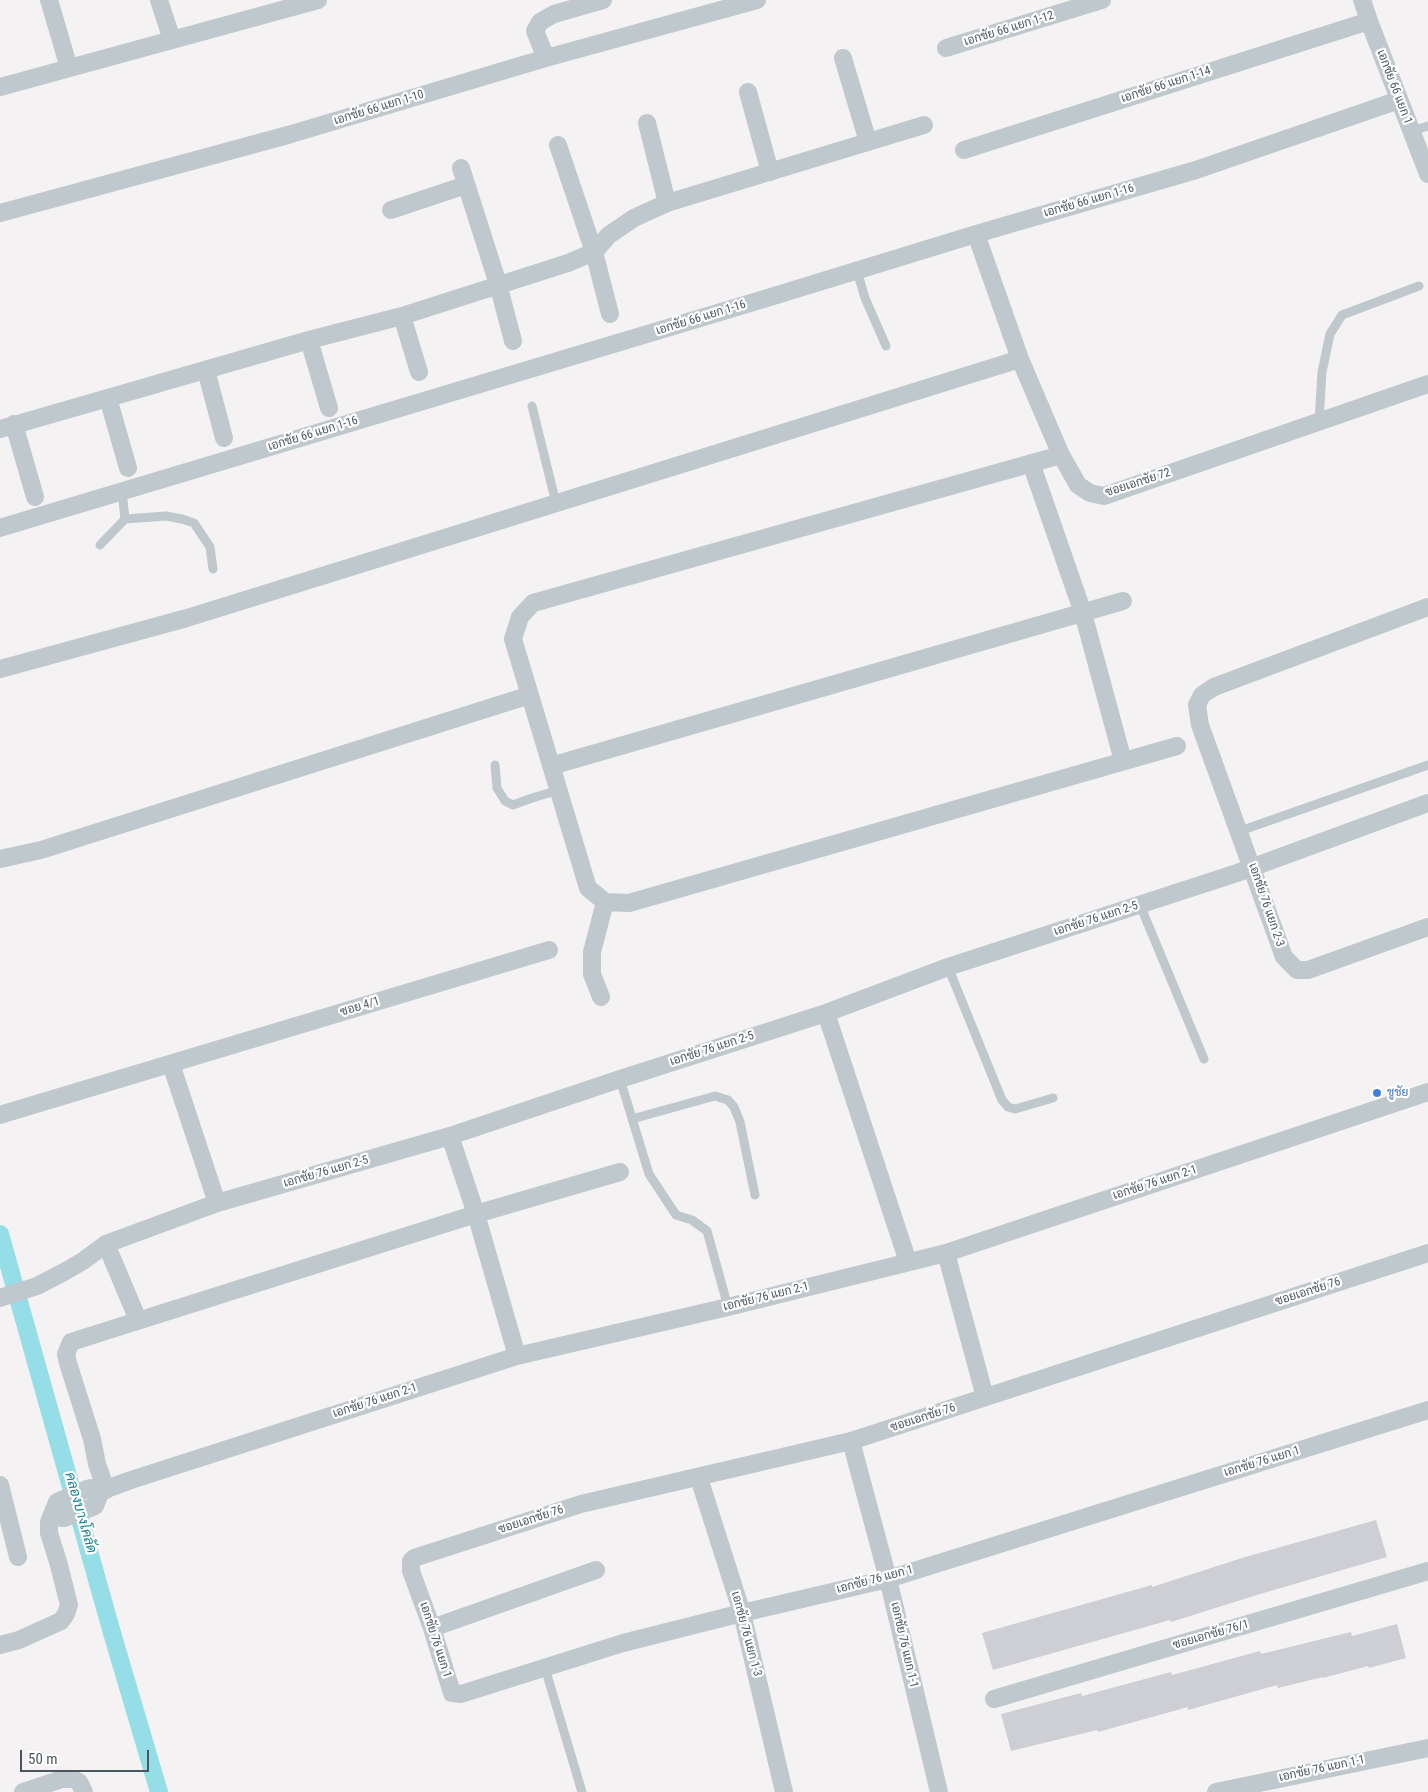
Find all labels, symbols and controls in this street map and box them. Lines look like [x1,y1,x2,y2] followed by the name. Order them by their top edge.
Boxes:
[962,8,1056,50] street label: เอกชัย 66 แยก 1-12
[1373,48,1415,126] street label: เอกชัย 66 แยก 1
[1119,64,1213,106] street label: เอกชัย 66 แยก 1-14
[332,87,426,129] street label: เอกชัย 66 แยก 1-10
[1042,181,1136,221] street label: เอกชัย 66 แยก 1-16
[654,297,748,339] street label: เอกชัย 66 แยก 1-16
[266,413,360,455] street label: เอกชัย 66 แยก 1-16
[1104,466,1172,500] street label: ซอยเอกชัย 72
[1245,861,1287,949] street label: เอกชัย 76 แยก 2-3
[1052,899,1140,939] street label: เอกชัย 76 แยก 2-5
[339,994,381,1020] street label: ซอย 4/1
[668,1029,756,1069] street label: เอกชัย 76 แยก 2-5
[1387,1086,1408,1100] place label: ชูชัย
[1371,1087,1383,1099] marker: ชูชัย
[282,1153,370,1191] street label: เอกชัย 76 แยก 2-5
[1111,1163,1199,1203] street label: เอกชัย 76 แยก 2-1
[1274,1275,1342,1309] street label: ซอยเอกชัย 76
[722,1279,810,1315] street label: เอกชัย 76 แยก 2-1
[331,1381,419,1421] street label: เอกชัย 76 แยก 2-1
[889,1401,957,1435] street label: ซอยเอกชัย 76
[1222,1444,1302,1480] street label: เอกชัย 76 แยก 1
[60,1471,100,1555] water label: คลองบางโคลัด
[497,1503,565,1537] street label: ซอยเอกชัย 76
[835,1563,915,1597] street label: เอกชัย 76 แยก 1
[728,1590,764,1678] street label: เอกชัย 76 แยก 1-3
[416,1600,454,1680] street label: เอกชัย 76 แยก 1
[887,1601,921,1689] street label: เอกชัย 76 แยก 1-1
[1171,1617,1251,1653] street label: ซอยเอกชัย 76/1
[22,1740,151,1772] scale bar
[28,1750,58,1768] text: 50 m
[1278,1753,1366,1785] street label: เอกชัย 76 แยก 1-1

